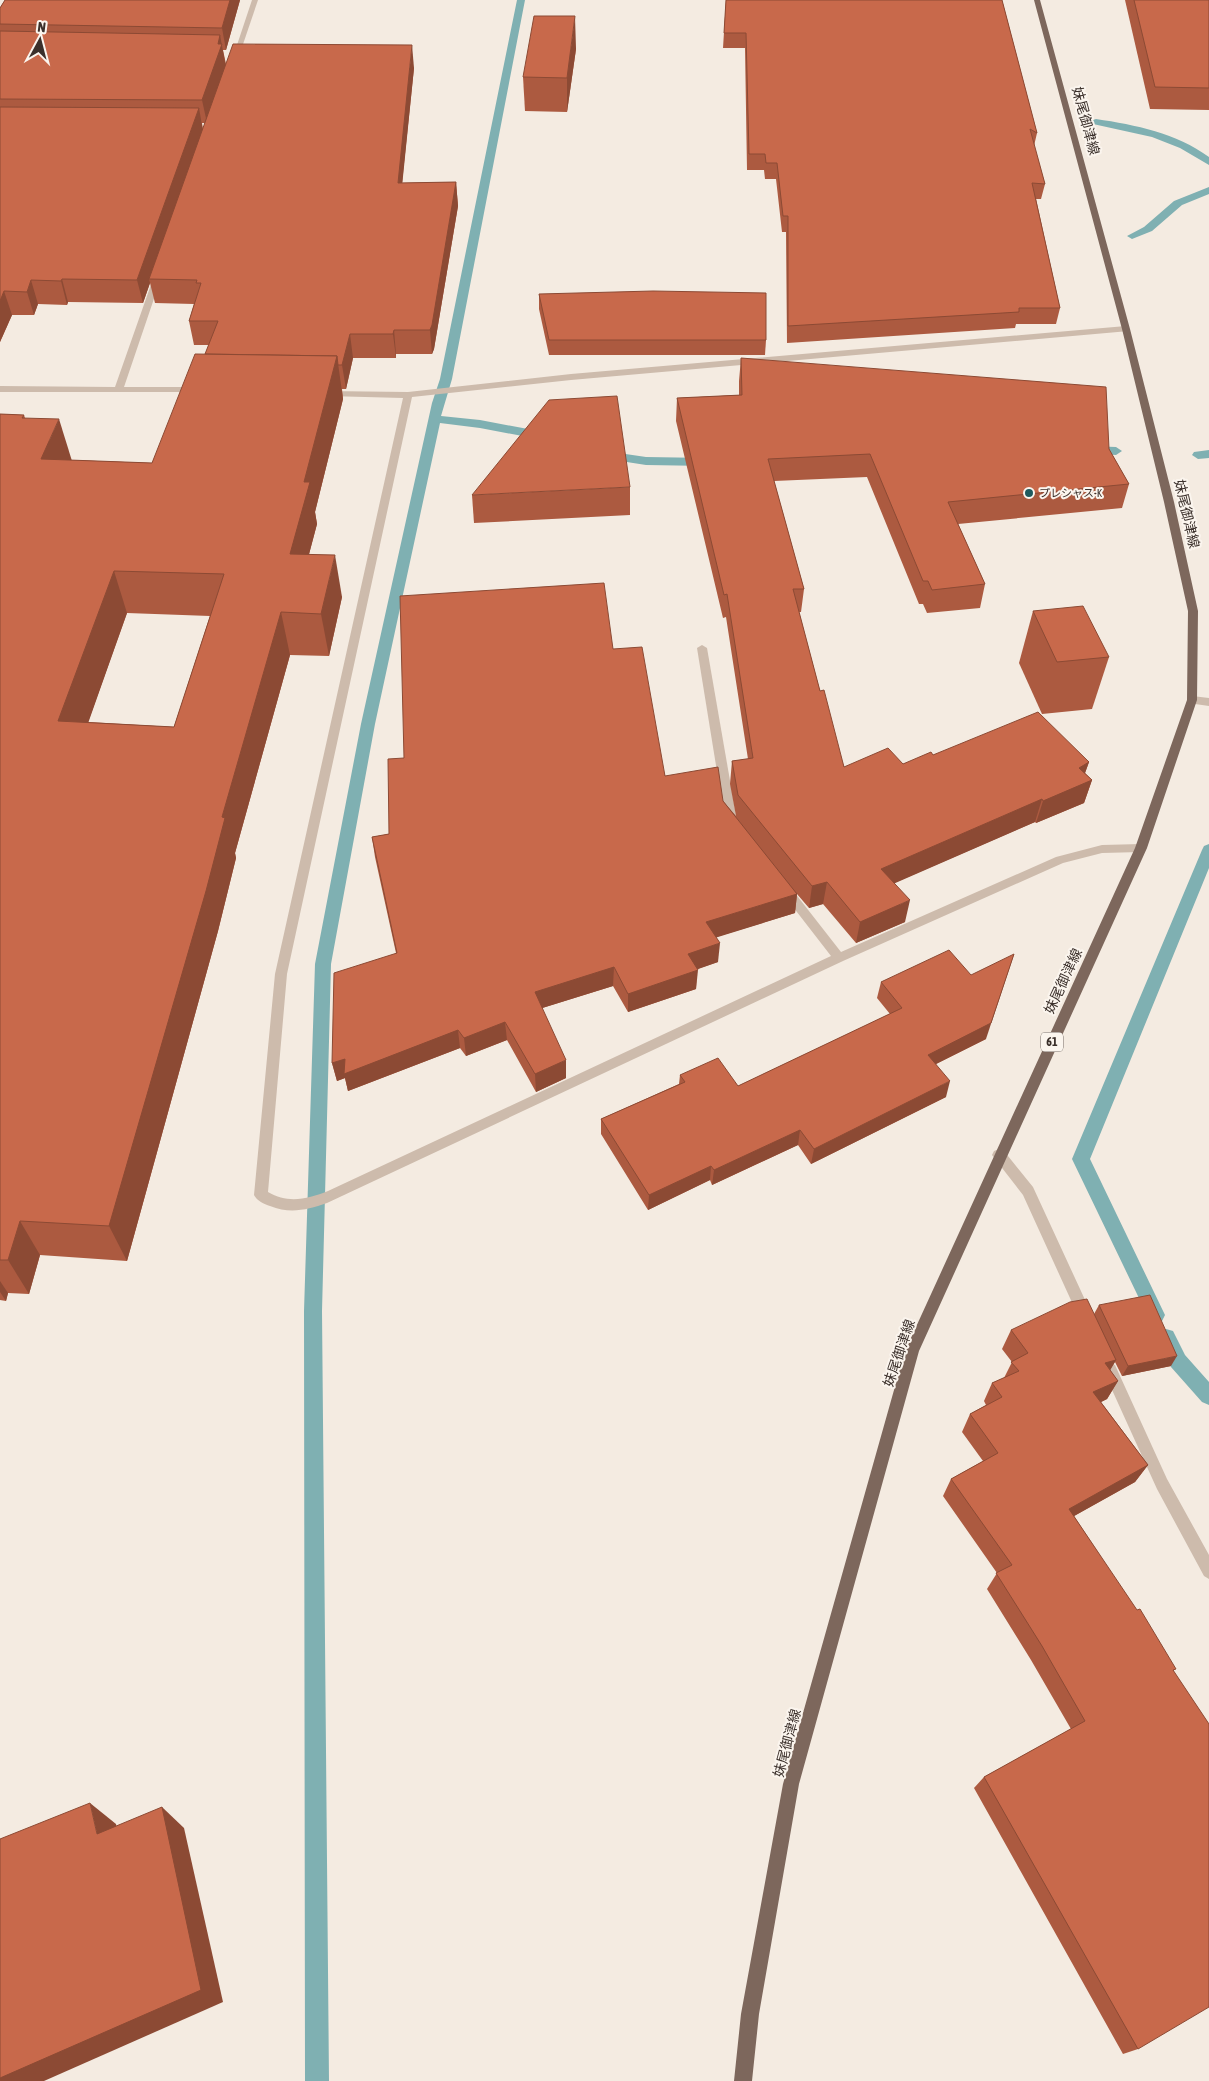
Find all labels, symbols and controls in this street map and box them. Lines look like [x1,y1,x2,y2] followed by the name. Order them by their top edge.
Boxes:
[15,15,65,65] north arrow
[37,19,47,36] text: N
[1069,85,1103,157] street label: 妹尾御津線
[1171,478,1203,550] street label: 妹尾御津線
[1023,487,1035,499] marker: プレシャス-K
[1039,487,1103,499] place label: プレシャス-K
[1041,946,1085,1016] street label: 妹尾御津線
[1041,1032,1063,1052] road number: 61
[880,1317,918,1389] street label: 妹尾御津線
[770,1707,804,1779] street label: 妹尾御津線

